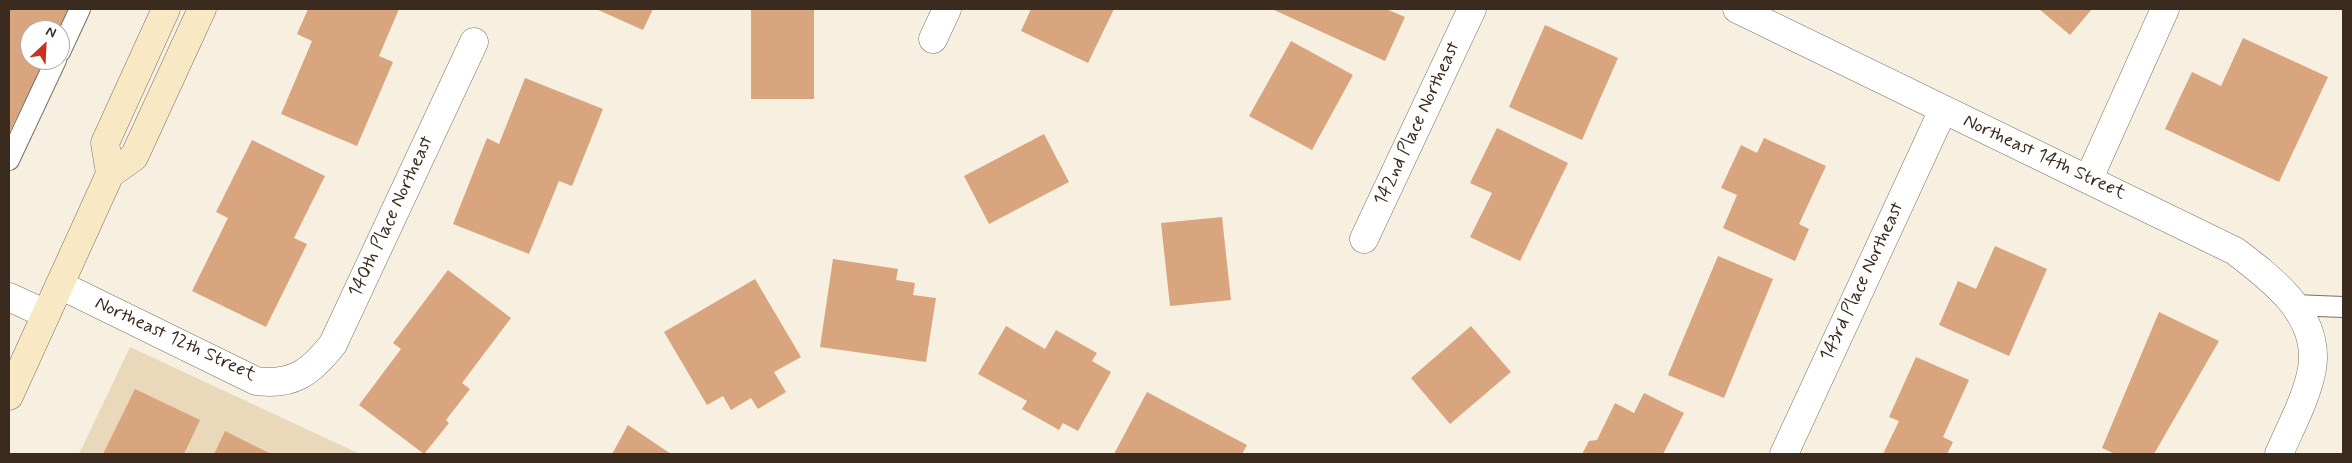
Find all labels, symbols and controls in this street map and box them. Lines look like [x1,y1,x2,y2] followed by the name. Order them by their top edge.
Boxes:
[20,20,70,70] north arrow
[43,22,59,42] text: N
[1370,38,1466,210] street label: 142nd Place Northeast
[1959,110,2129,206] street label: Northeast 14th Street
[345,133,439,301] street label: 140th Place Northeast
[1816,199,1910,365] street label: 143rd Place Northeast
[91,293,259,387] street label: Northeast 12th Street

